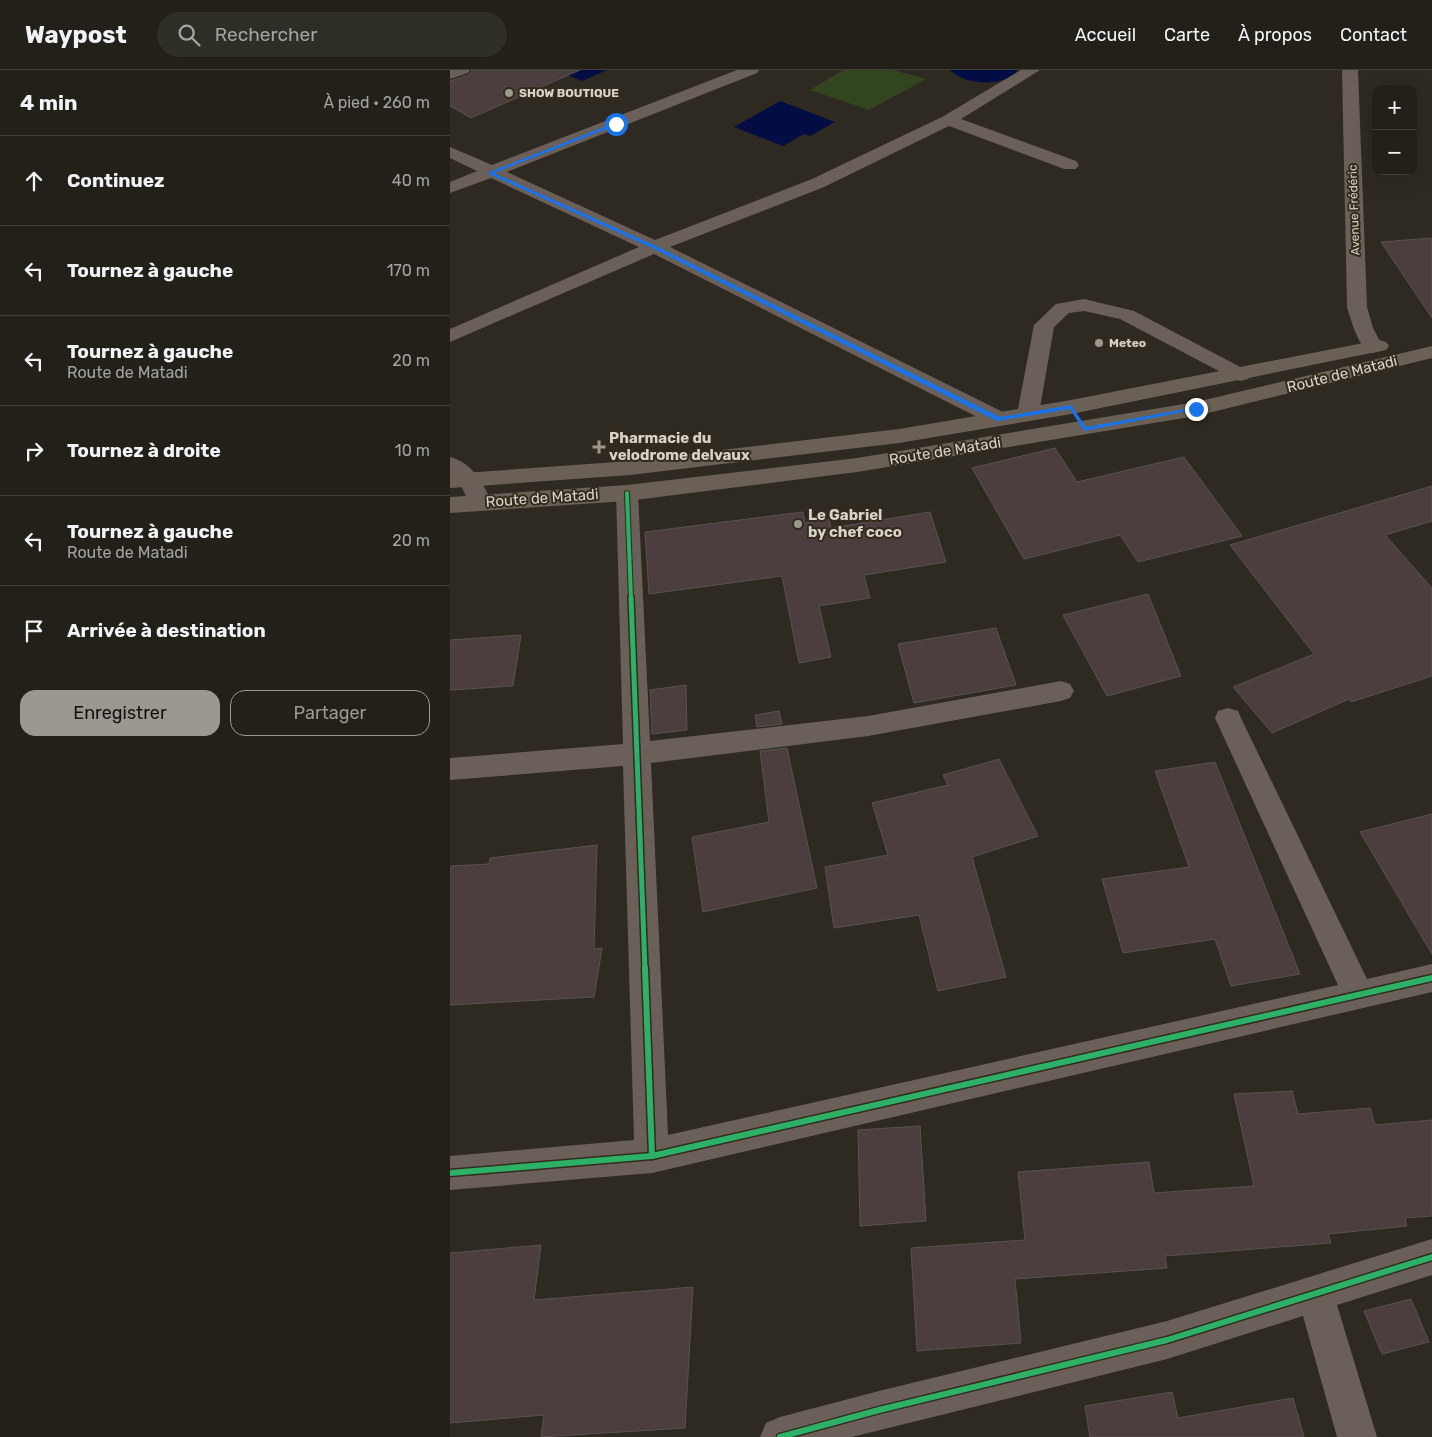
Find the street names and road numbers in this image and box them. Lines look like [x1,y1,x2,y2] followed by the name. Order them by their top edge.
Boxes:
[1345,164,1363,256] street label: Avenue Frédéric
[1285,352,1399,396] street label: Route de Matadi
[888,433,1002,469] street label: Route de Matadi
[485,485,599,511] street label: Route de Matadi

